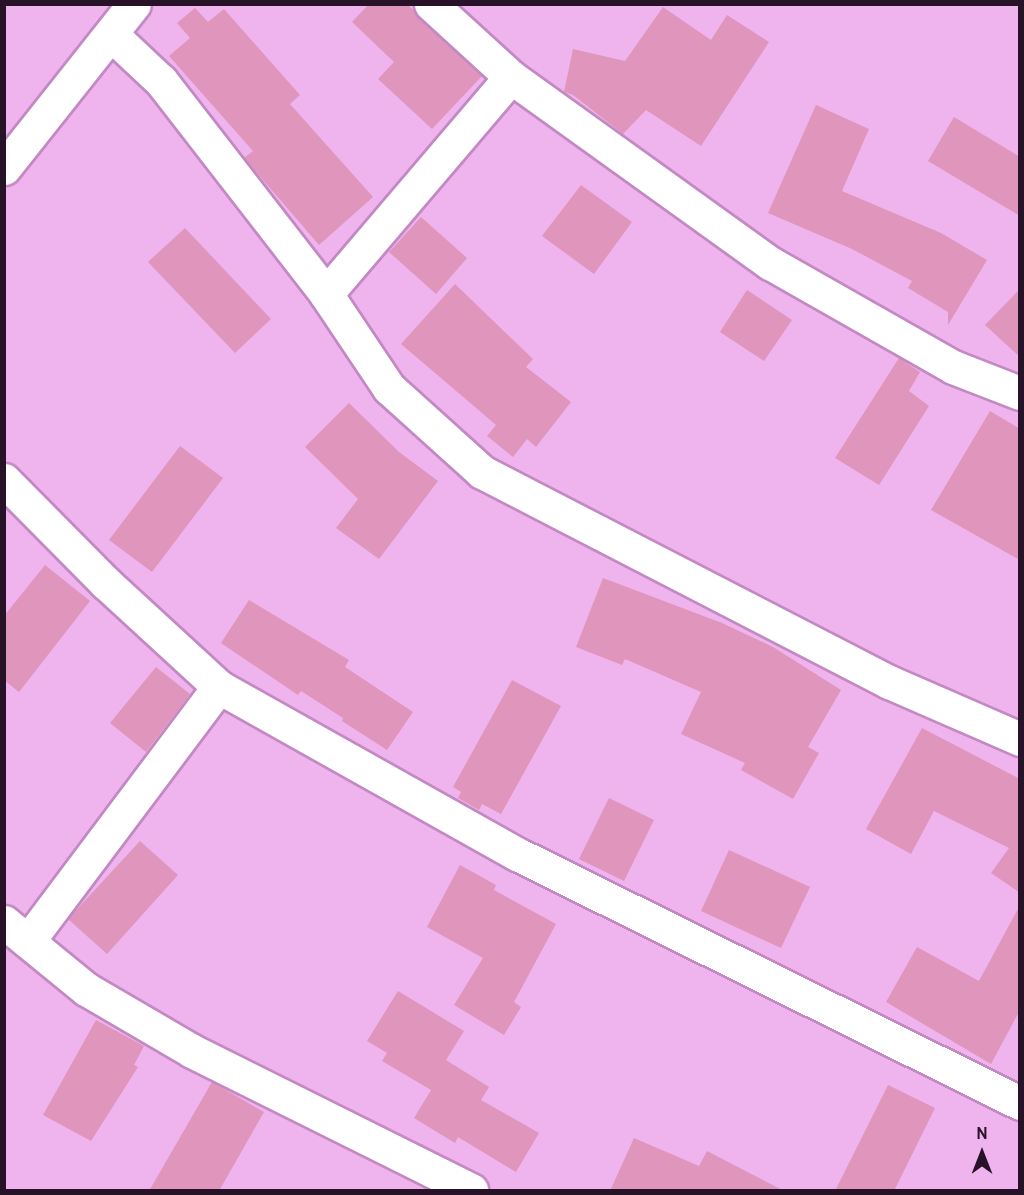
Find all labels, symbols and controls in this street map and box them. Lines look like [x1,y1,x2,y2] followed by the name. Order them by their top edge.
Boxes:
[952,1123,1012,1183] north arrow
[976,1125,988,1145] text: N

